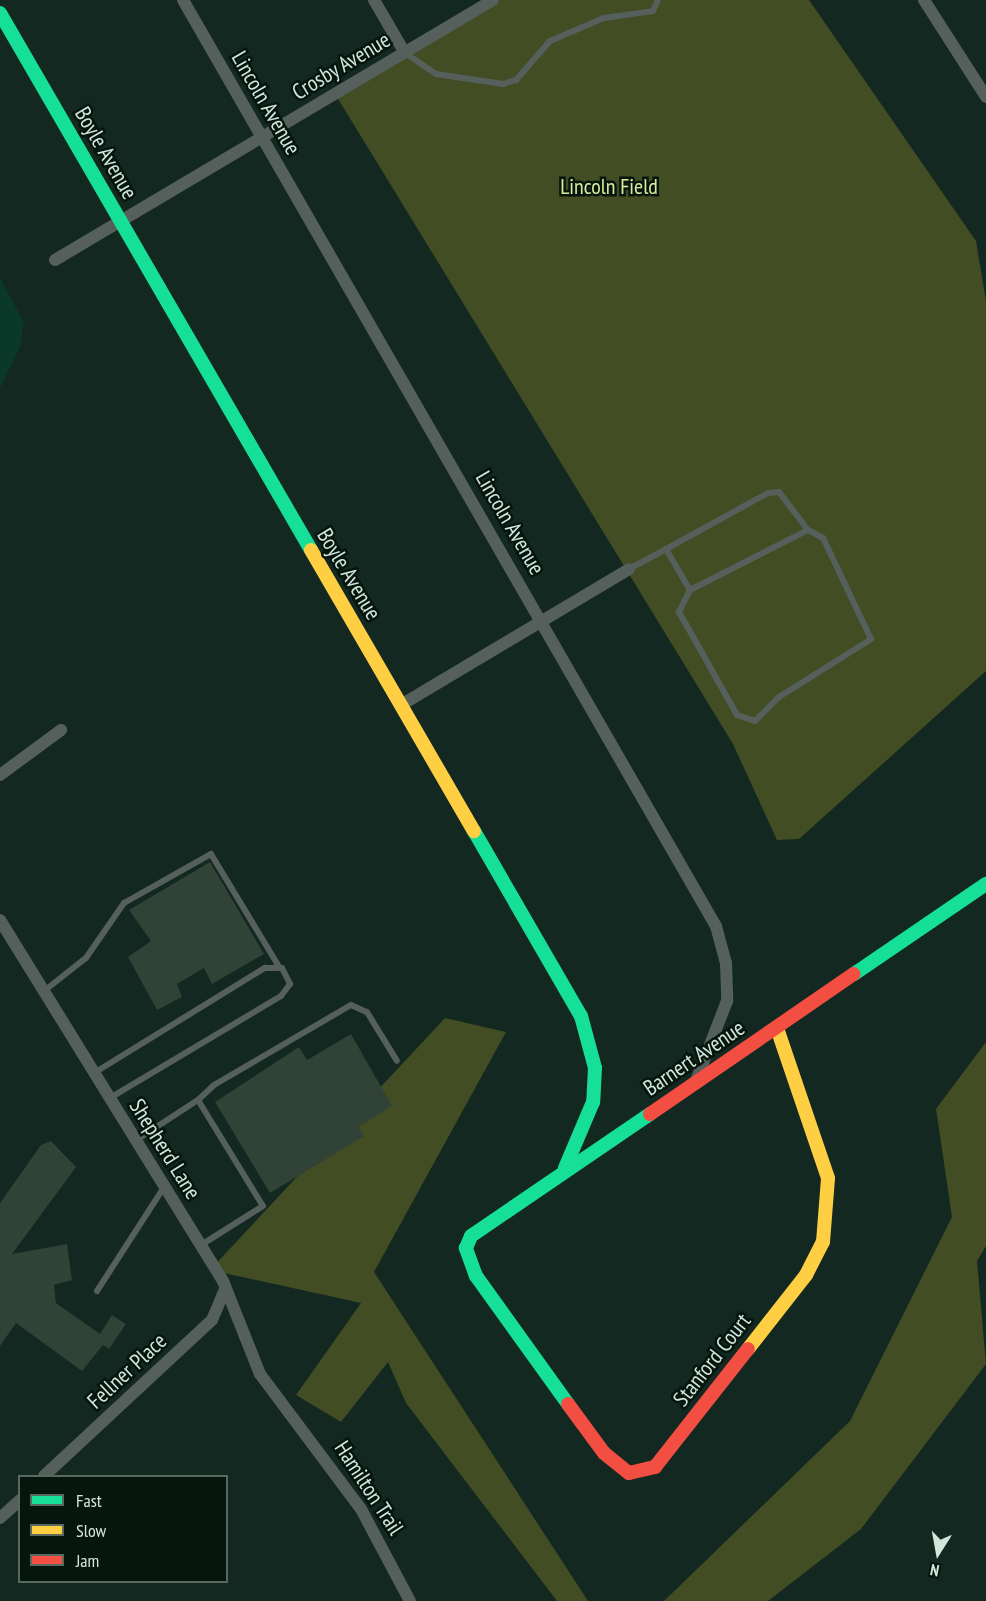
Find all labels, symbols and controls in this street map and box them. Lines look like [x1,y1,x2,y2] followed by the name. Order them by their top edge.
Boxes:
[287,26,395,106] street label: Crosby Avenue
[226,46,306,160] street label: Lincoln Avenue
[69,102,143,204] street label: Boyle Avenue
[560,174,658,200] park label: Lincoln Field
[470,466,550,580] street label: Lincoln Avenue
[311,523,387,625] street label: Boyle Avenue
[638,1014,750,1102] street label: Barnert Avenue
[124,1094,206,1204] street label: Shepherd Lane
[668,1308,756,1412] street label: Stanford Court
[82,1328,172,1414] street label: Fellner Place
[329,1436,409,1540] street label: Hamilton Trail
[18,1475,228,1583] legend
[76,1489,102,1512] text: Fast
[76,1519,106,1542] text: Slow
[908,1523,968,1583] north arrow
[76,1549,99,1572] text: Jam
[928,1560,941,1581] text: N

